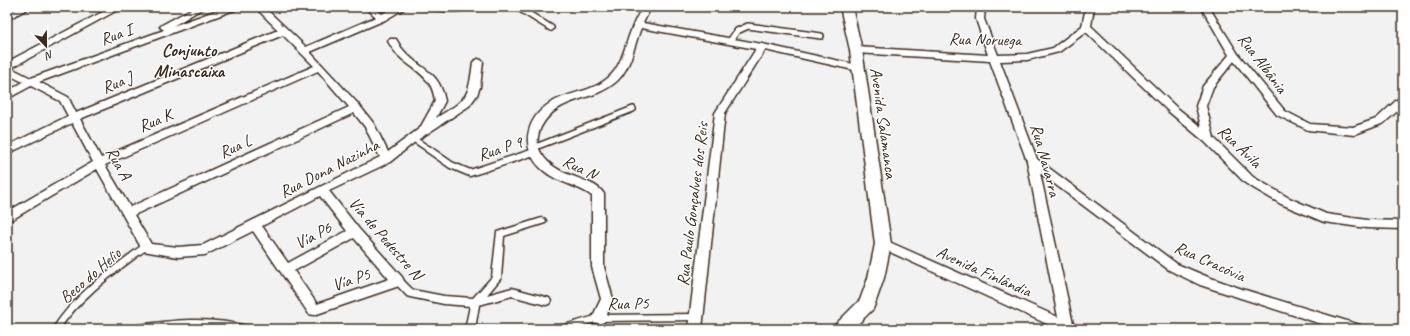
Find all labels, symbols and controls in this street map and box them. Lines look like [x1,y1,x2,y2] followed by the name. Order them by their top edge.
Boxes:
[97,18,139,50] street label: Rua I
[26,26,66,66] north arrow
[949,28,1023,51] street label: Rua Noruega
[1233,29,1293,98] street label: Rua Albânia
[154,39,226,82] district label: Conjunto Minascaixa
[42,48,56,64] text: N
[99,66,138,98] street label: Rua J
[865,66,902,181] street label: Avenida Salamanca
[135,103,177,137] street label: Rua K
[672,119,713,287] street label: Rua Paulo Gonçalves dos Reis
[1213,120,1268,173] street label: Rua Ávila
[1026,121,1066,200] street label: Rua Navarra
[216,130,255,163] street label: Rua L
[475,131,526,166] street label: Rua P 9
[276,134,384,203] street label: Rua Dona Nazinha
[101,143,137,185] street label: Rua A
[559,150,602,186] street label: Rua N
[344,193,429,286] street label: Vía de Pedestre N
[291,216,336,254] street label: Vía P6
[1171,237,1249,287] street label: Rua Cracóvia
[933,241,1036,302] street label: Avenida Finlândia
[55,242,126,308] street label: Beco do Helio
[329,263,374,296] street label: Vía P5
[607,293,650,314] street label: Rua P5

